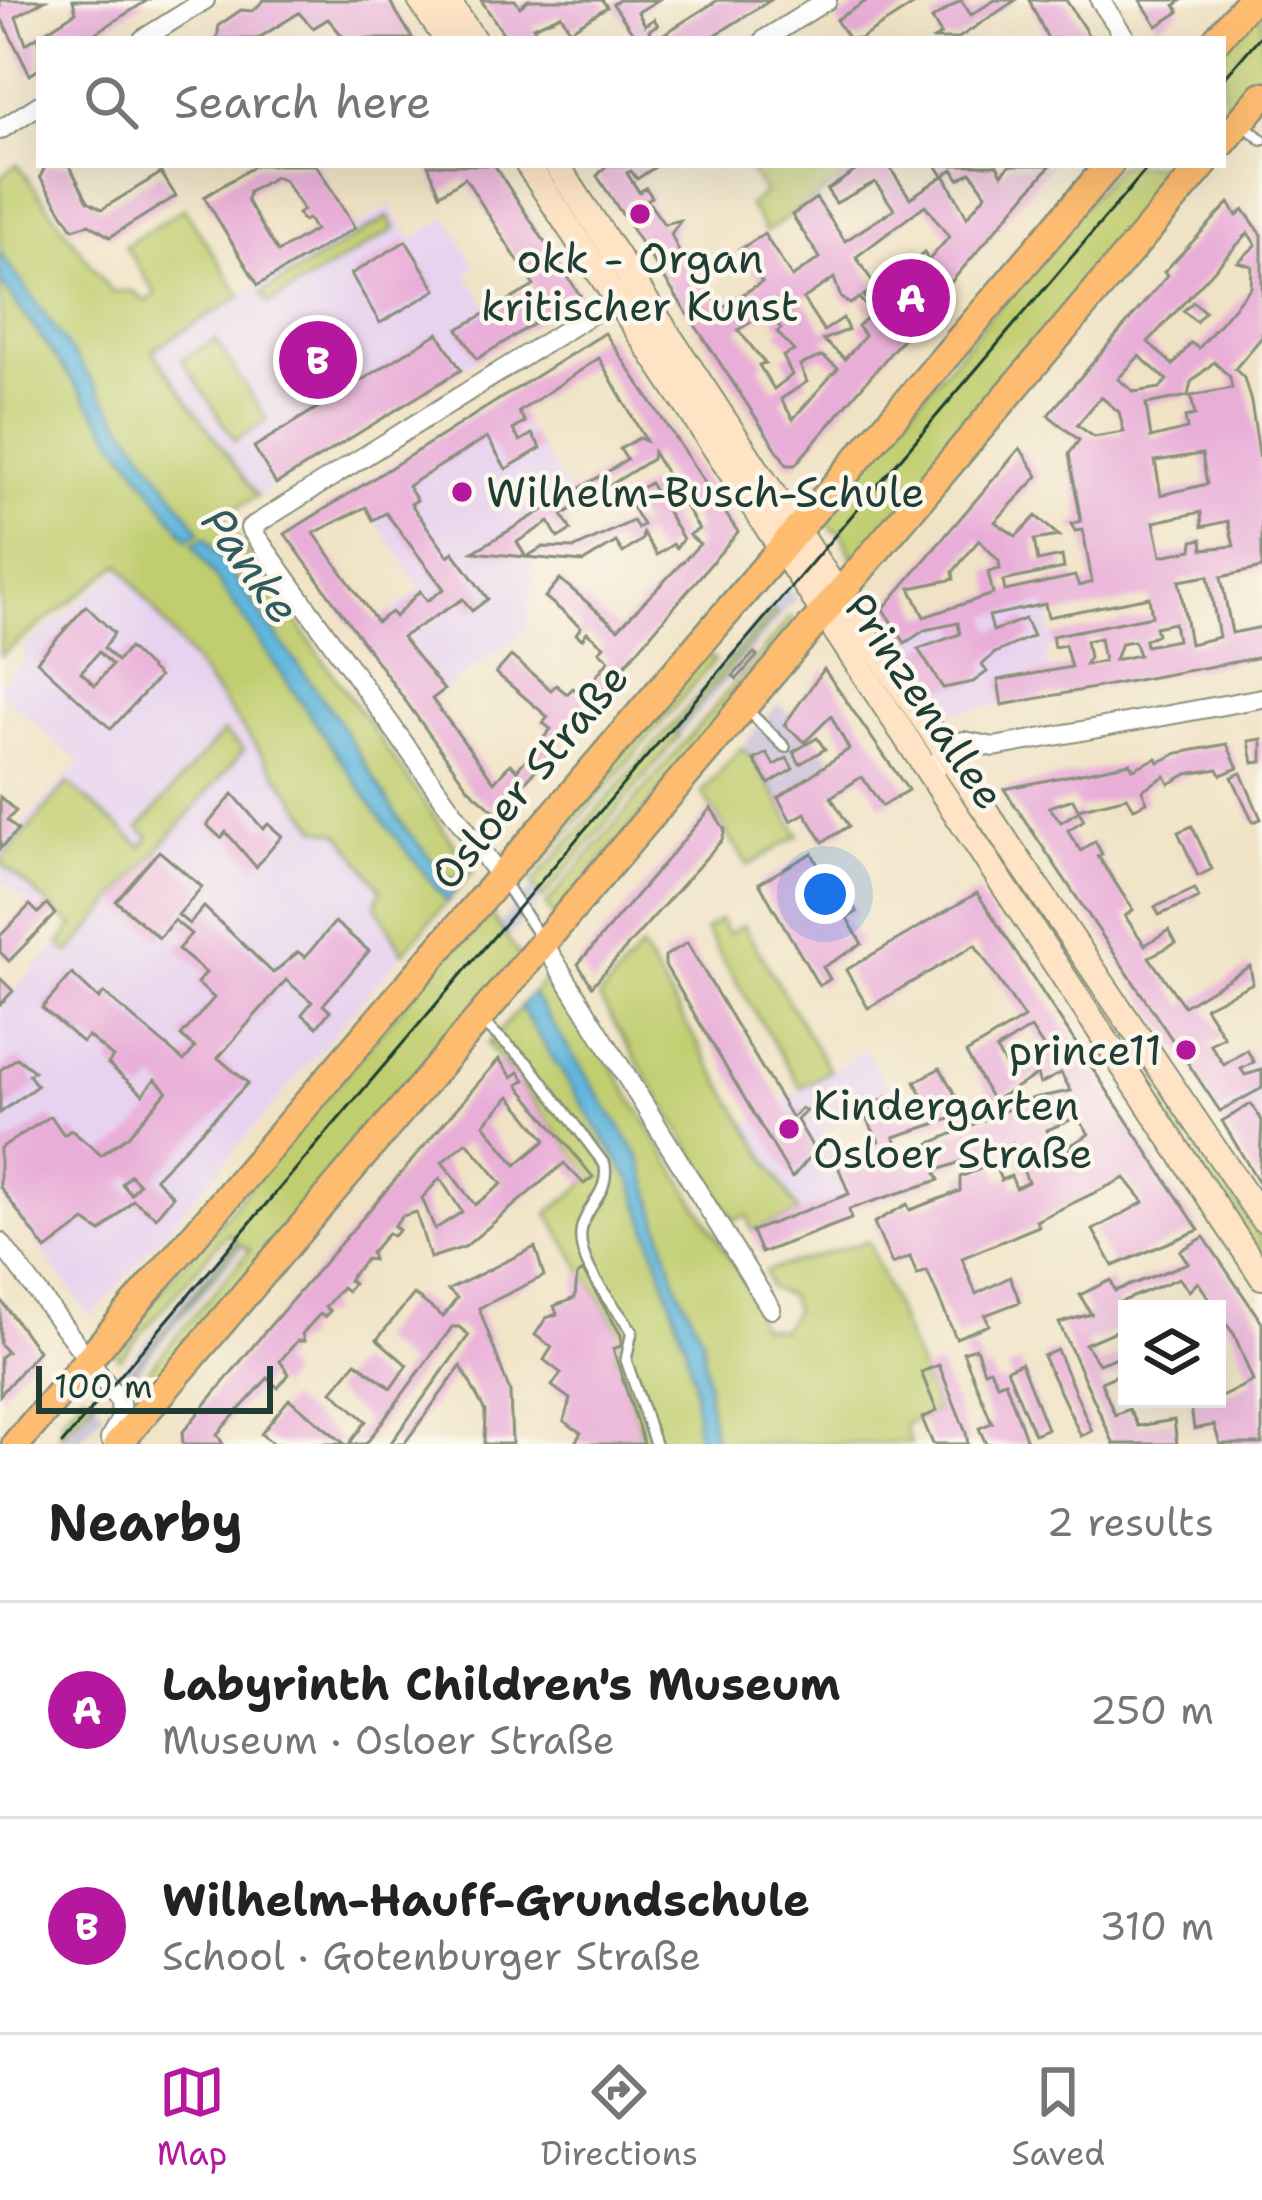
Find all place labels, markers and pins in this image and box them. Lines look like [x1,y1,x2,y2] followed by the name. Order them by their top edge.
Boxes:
[627,201,653,227] marker: okk - Organ kritischer Kunst
[481,230,799,334] place label: okk - Organ kritischer Kunst
[872,253,950,343] pin: A
[279,315,357,405] pin: B
[486,464,925,520] place label: Wilhelm-Busch-Schule
[449,479,475,505] marker: Wilhelm-Busch-Schule
[1009,1022,1162,1078] place label: prince11
[1173,1037,1199,1063] marker: prince11
[813,1077,1093,1181] place label: Kindergarten Osloer Straße
[776,1116,802,1142] marker: Kindergarten Osloer Straße

